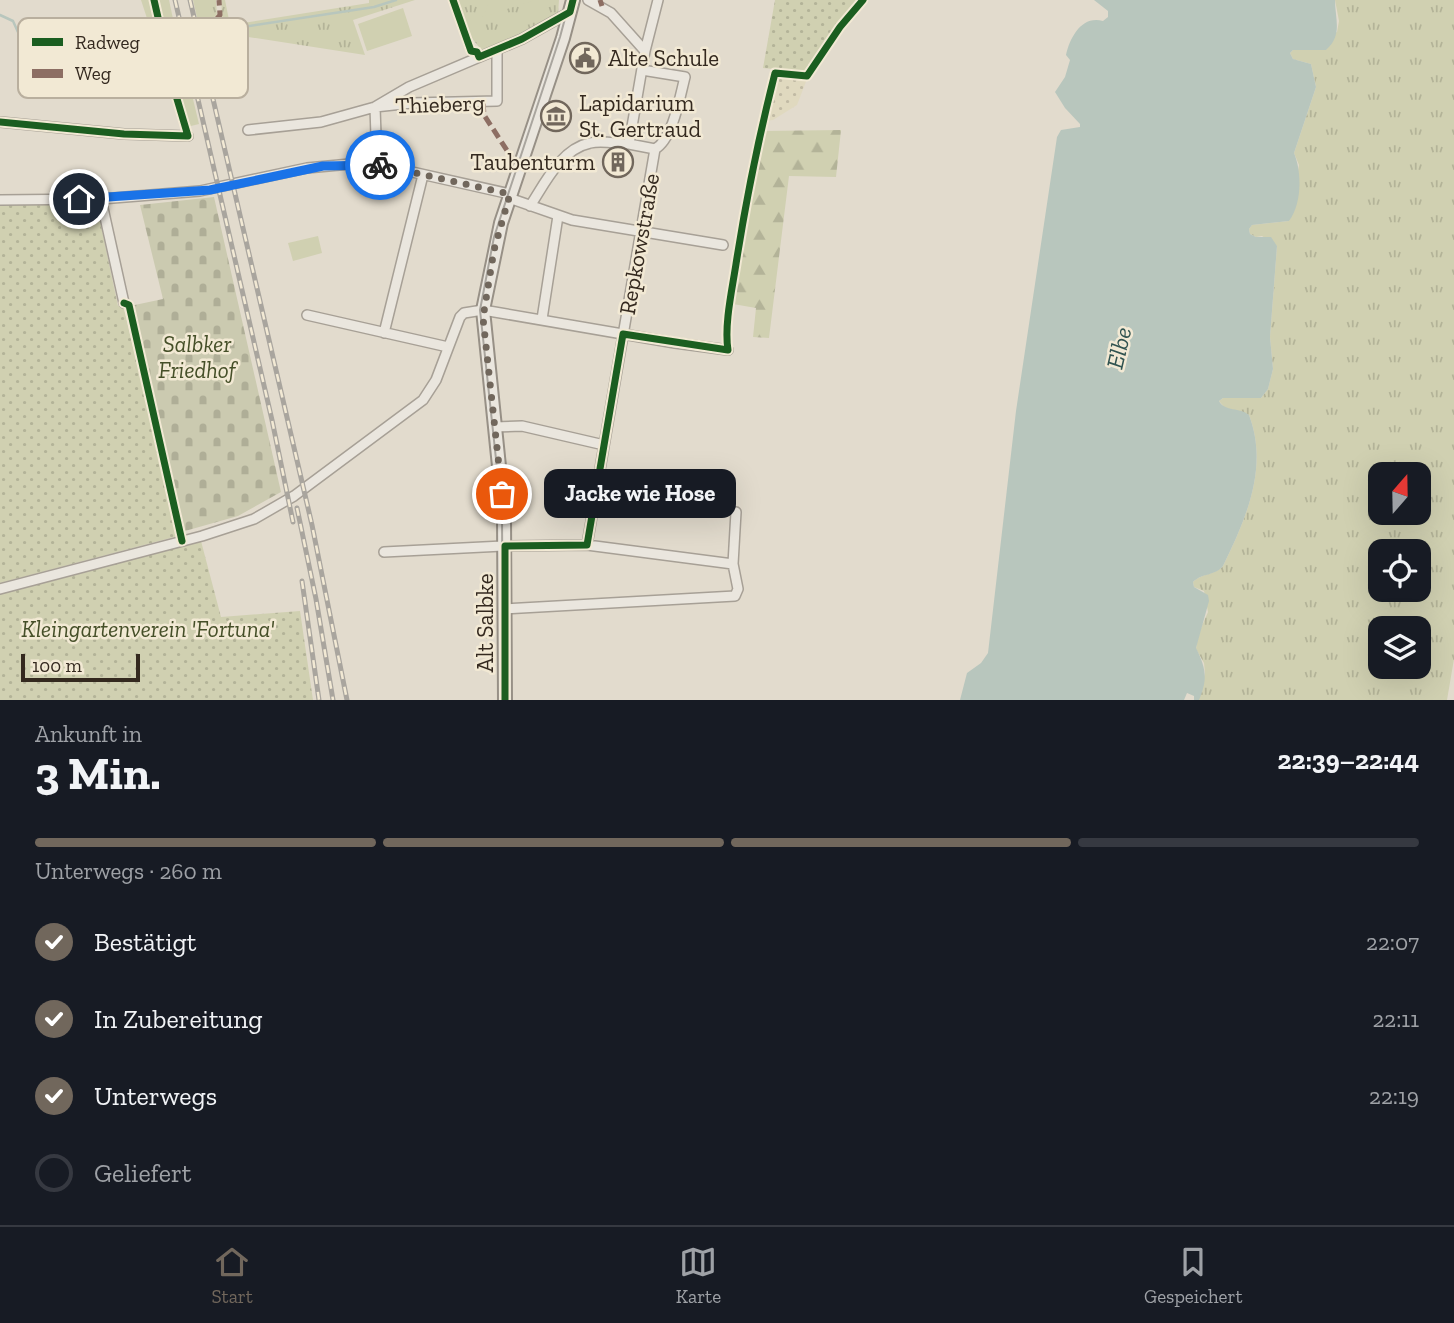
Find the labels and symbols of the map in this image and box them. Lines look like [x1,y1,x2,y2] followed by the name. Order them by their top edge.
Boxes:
[18,18,248,98] legend
[75,31,140,54] text: Radweg
[568,41,602,75] public building icon: Alte Schule
[608,44,719,72] place label: Alte Schule
[75,62,112,85] text: Weg
[395,88,486,120] street label: Thieberg
[579,89,701,143] place label: Lapidarium St. Gertraud
[539,99,573,133] museum icon: Lapidarium St. Gertraud
[345,130,415,200] courier
[601,145,635,179] building icon: Taubenturm
[470,148,595,176] place label: Taubenturm
[49,169,109,229] pin
[613,171,665,317] street label: Repkowstraße
[1100,324,1137,372] water label: Elbe
[158,330,239,384] park label: Salbker Friedhof
[1368,462,1432,525] north arrow
[472,464,532,524] pin
[544,470,736,518] callout: Jacke wie Hose
[471,574,499,672] street label: Alt Salbke
[21,615,275,643] park label: Kleingartenverein 'Fortuna'
[21,651,140,683] scale bar

